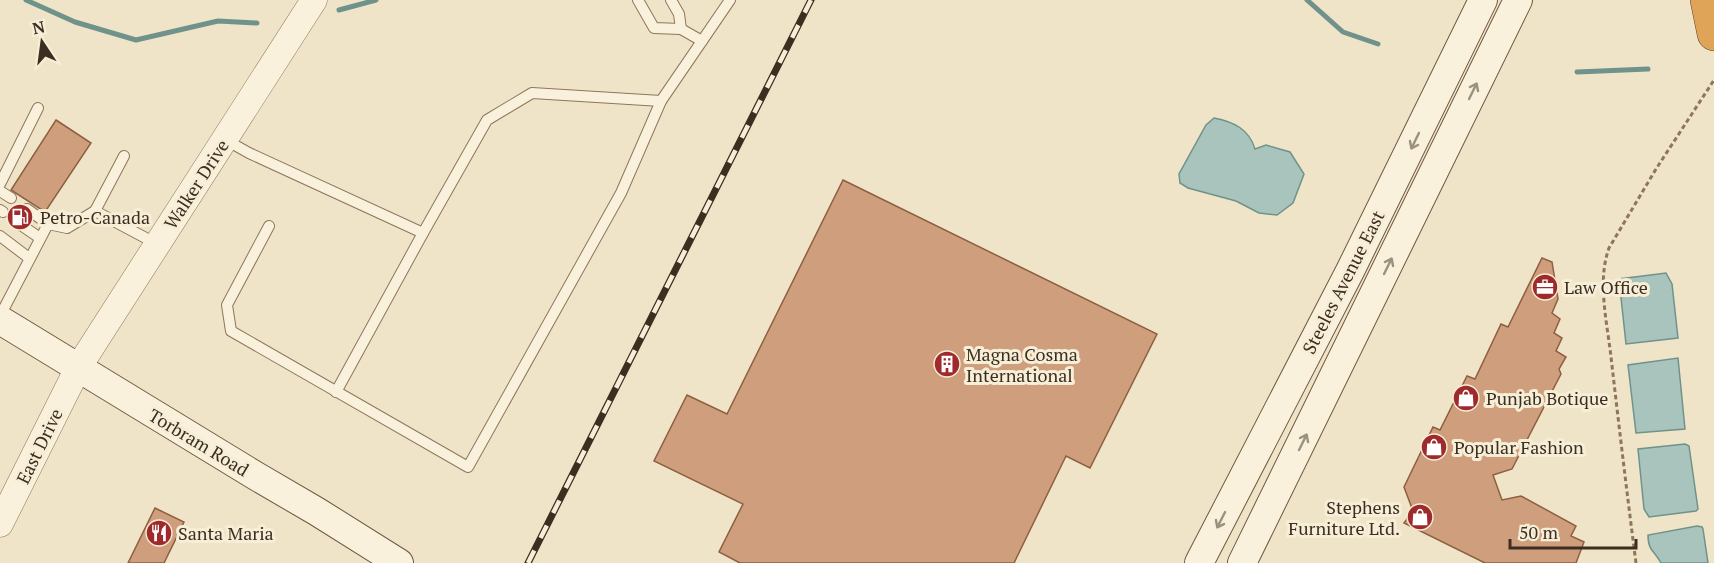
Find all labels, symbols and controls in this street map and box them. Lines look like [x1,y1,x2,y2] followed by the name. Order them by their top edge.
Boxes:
[12,12,72,72] north arrow
[30,15,47,39] text: N
[1468,83,1480,101] one-way arrow
[1408,132,1420,150] one-way arrow
[158,134,234,234] street label: Walker Drive
[5,202,35,232] fuel station icon: Petro-Canada
[40,205,150,229] place label: Petro-Canada
[1296,206,1390,358] street label: Steeles Avenue East
[1383,258,1394,276] one-way arrow
[1530,272,1560,302] office icon: Law Office
[1564,275,1648,299] place label: Law Office
[966,342,1078,387] place label: Magna Cosma International
[932,349,962,379] building icon: Magna Cosma International
[1451,383,1481,413] shop icon: Punjab Botique
[1486,386,1608,410] place label: Punjab Botique
[144,403,254,481] street label: Torbram Road
[10,404,68,488] street label: East Drive
[1419,432,1449,462] shop icon: Popular Fashion
[1297,433,1309,451] one-way arrow
[1454,435,1584,459] place label: Popular Fashion
[1288,495,1400,540] place label: Stephens Furniture Ltd.
[1405,502,1435,532] shop icon: Stephens Furniture Ltd.
[1214,510,1226,528] one-way arrow
[1510,512,1636,550] scale bar
[144,518,174,548] restaurant icon: Santa Maria
[1519,520,1559,544] text: 50 m
[178,521,274,545] place label: Santa Maria

